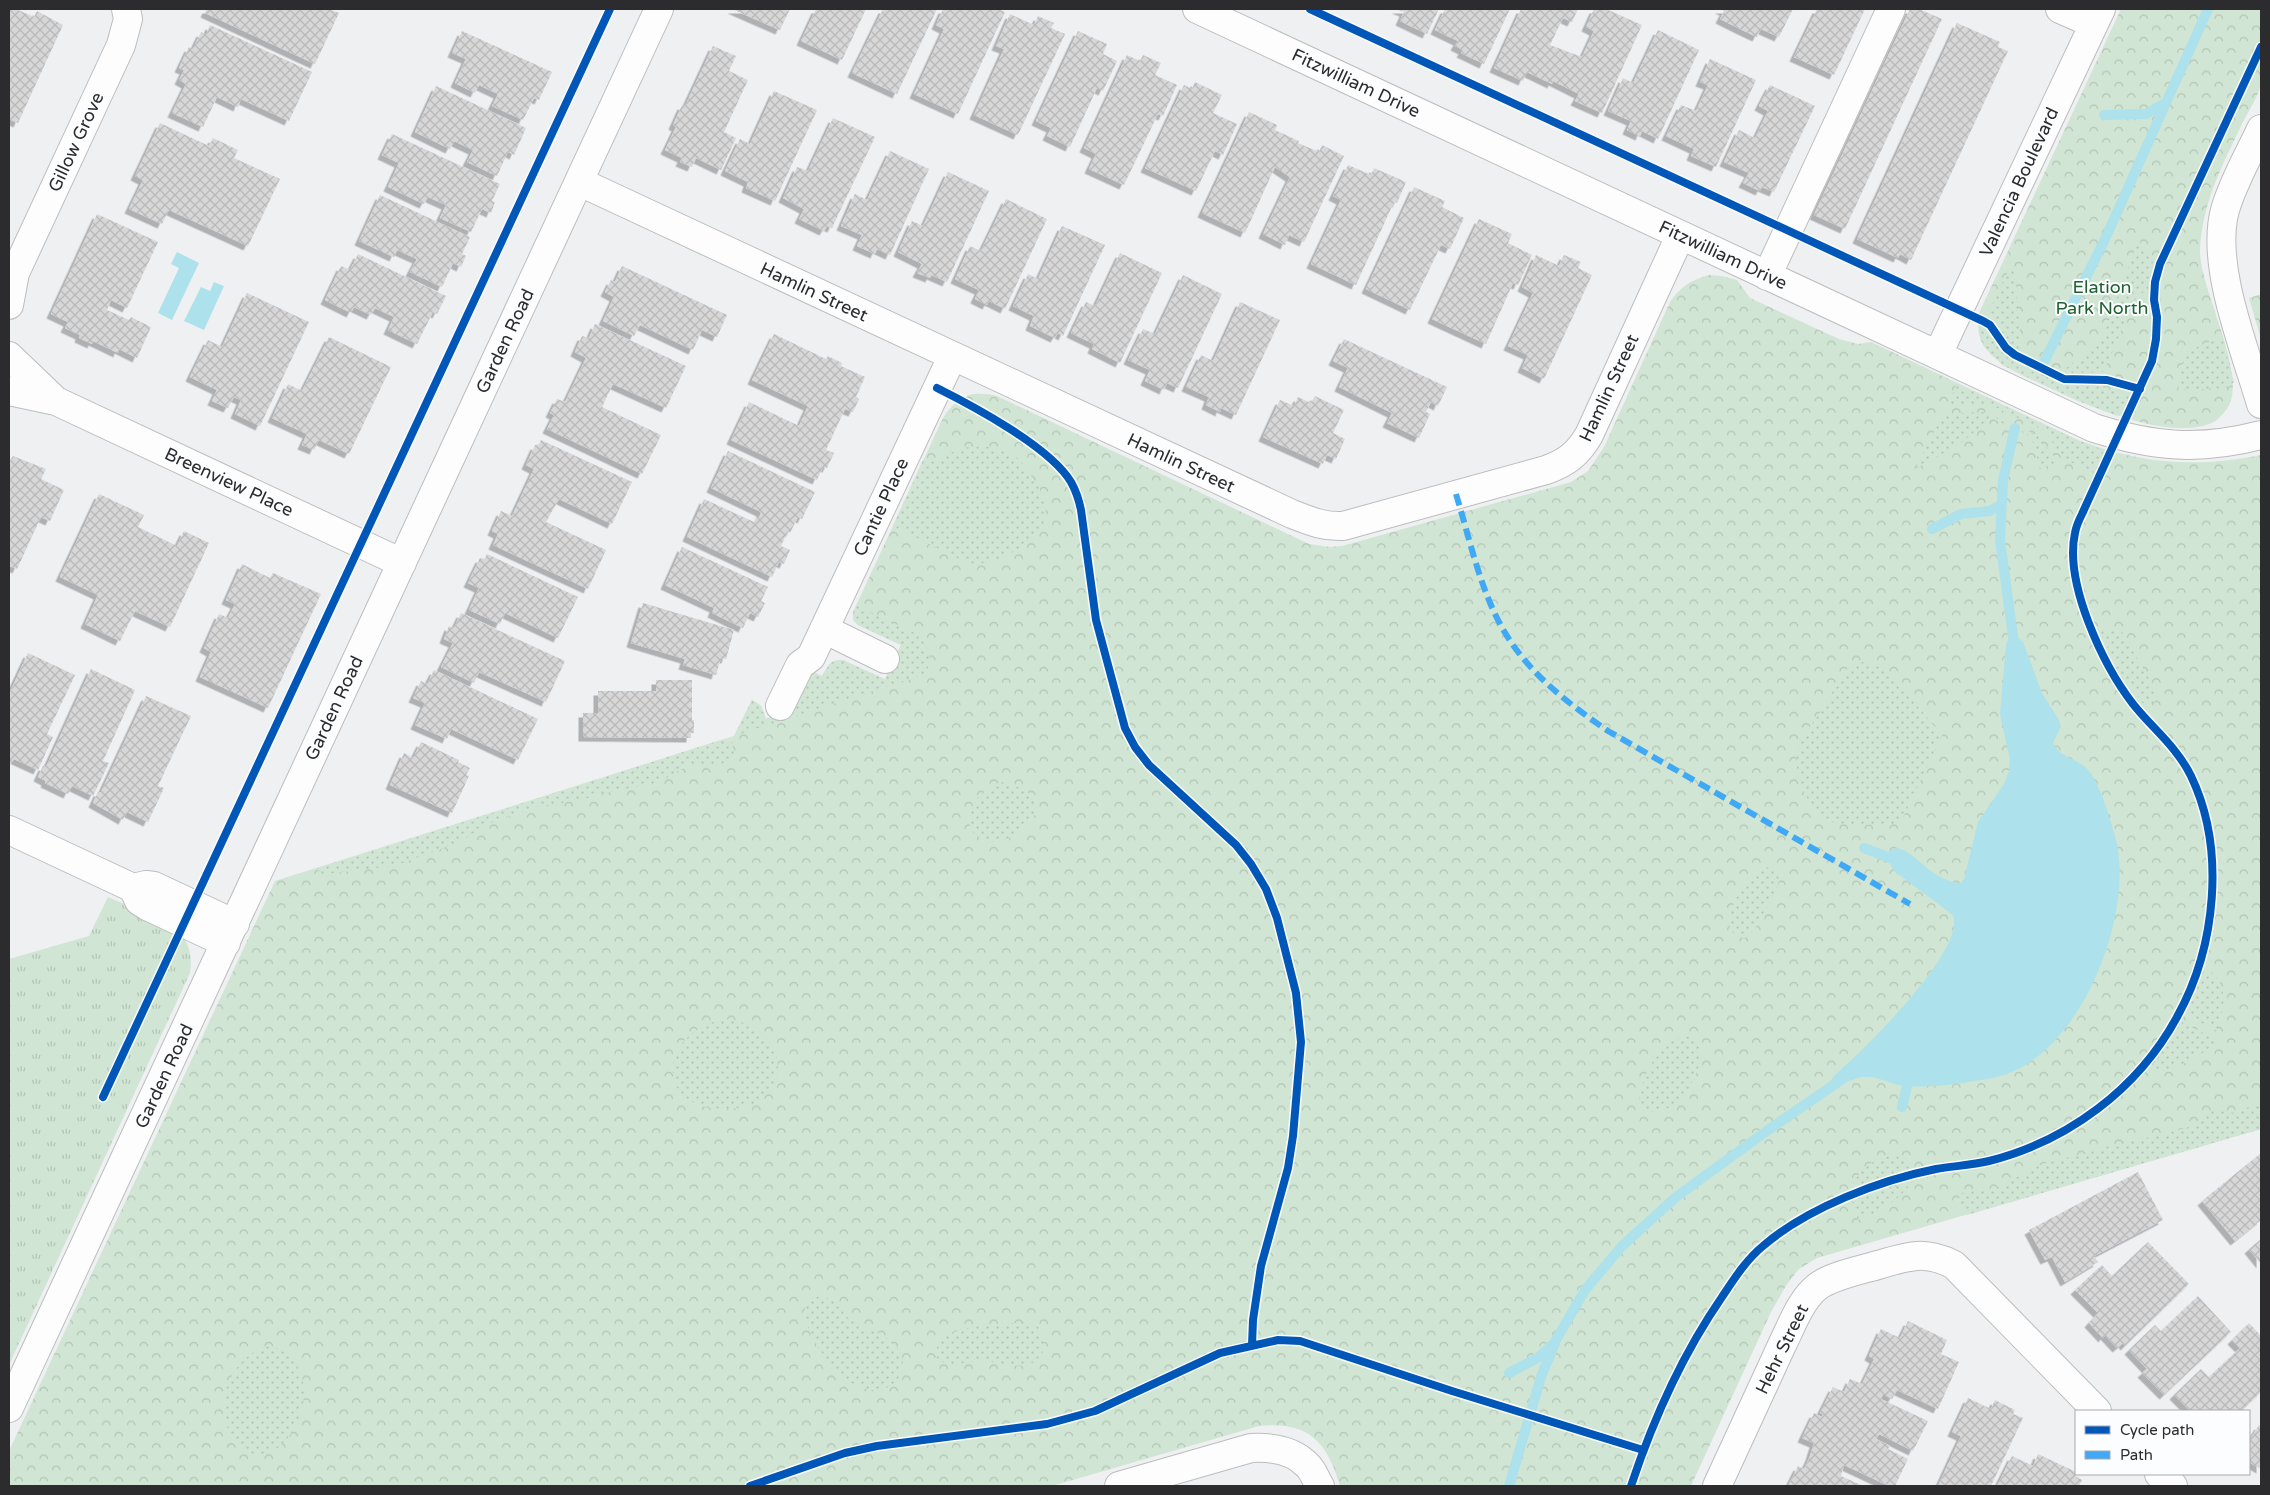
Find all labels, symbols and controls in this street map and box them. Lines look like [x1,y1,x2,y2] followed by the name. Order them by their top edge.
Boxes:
[1288,44,1424,122] street label: Fitzwilliam Drive
[43,89,109,195] street label: Gillow Grove
[1975,104,2063,260] street label: Valencia Boulevard
[1655,216,1791,294] street label: Fitzwilliam Drive
[757,257,871,327] street label: Hamlin Street
[2055,276,2149,319] park label: Elation Park North
[471,285,539,397] street label: Garden Road
[1574,331,1644,445] street label: Hamlin Street
[1124,428,1238,498] street label: Hamlin Street
[161,443,297,521] street label: Breenview Place
[849,454,913,560] street label: Cantie Place
[300,652,368,764] street label: Garden Road
[130,1020,198,1132] street label: Garden Road
[1751,1300,1813,1398] street label: Hehr Street
[2075,1410,2250,1475] legend
[2120,1421,2194,1439] text: Cycle path
[2120,1446,2153,1464] text: Path

